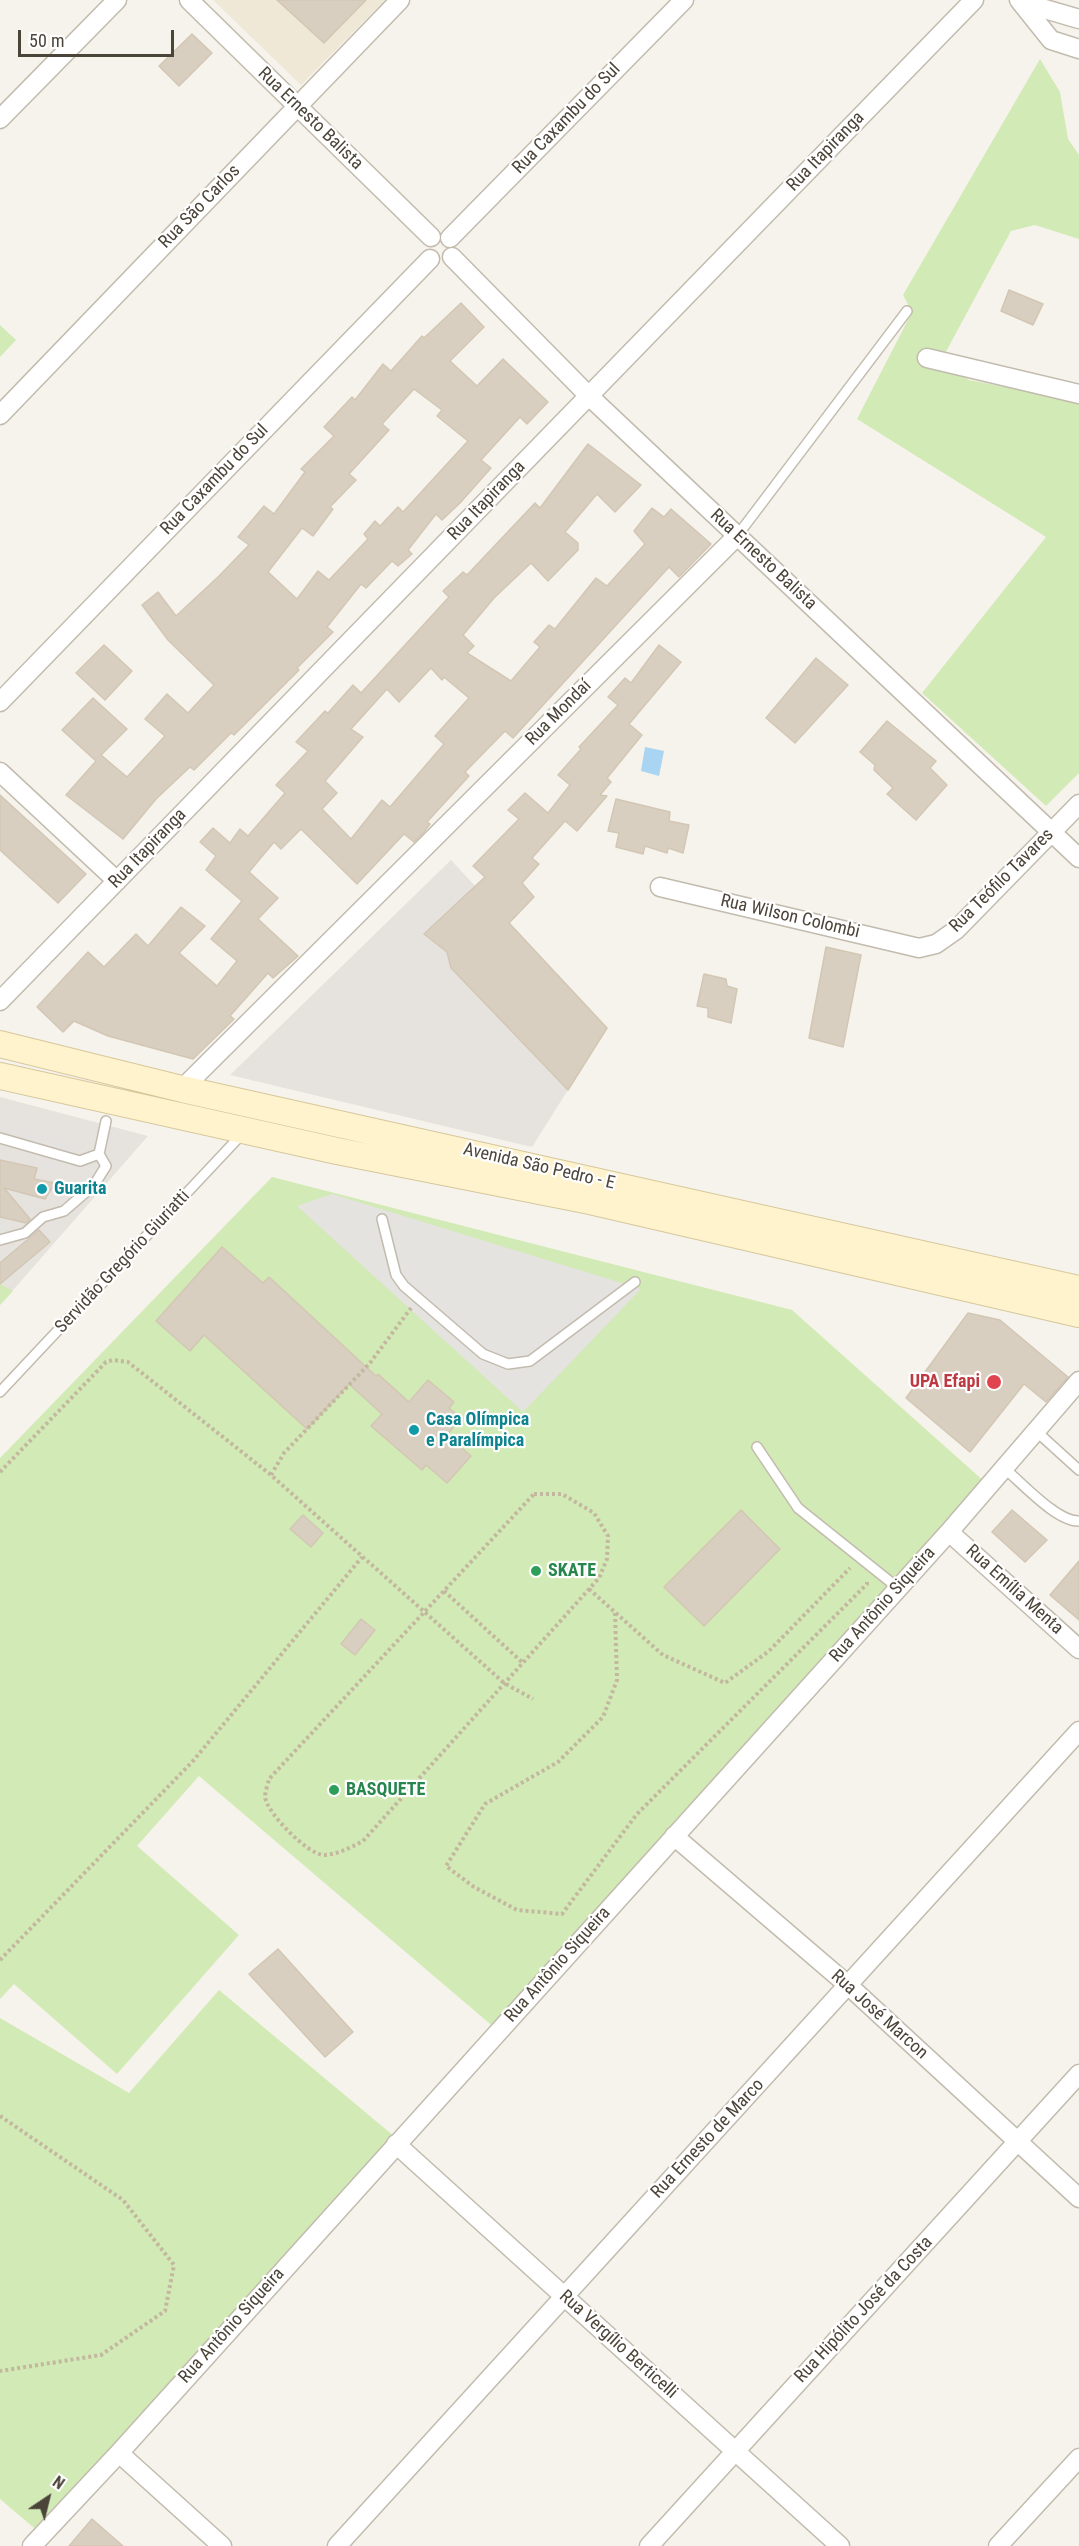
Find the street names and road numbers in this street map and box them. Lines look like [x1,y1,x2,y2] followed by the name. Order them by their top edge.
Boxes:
[509,59,625,179] street label: Rua Caxambu do Sul
[253,63,367,175] street label: Rua Ernesto Balista
[783,108,869,196] street label: Rua Itapiranga
[155,161,245,253] street label: Rua São Carlos
[157,420,273,540] street label: Rua Caxambu do Sul
[444,457,530,545] street label: Rua Itapiranga
[705,505,821,615] street label: Rua Ernesto Balista
[522,676,596,750] street label: Rua Mondaí
[105,805,191,893] street label: Rua Itapiranga
[946,825,1058,937] street label: Rua Teófilo Tavares
[718,891,862,943] street label: Rua Wilson Colombi
[461,1139,617,1195] street label: Avenida São Pedro - E
[51,1186,195,1338] street label: Servidão Gregório Giuriatti
[961,1541,1067,1639] street label: Rua Emília Menta
[826,1543,940,1667] street label: Rua Antônio Siqueira
[501,1903,615,2027] street label: Rua Antônio Siqueira
[826,1966,932,2064] street label: Rua José Marcon
[647,2075,769,2203] street label: Rua Ernesto de Marco
[790,2232,938,2388] street label: Rua Hipólito José da Costa
[175,2264,289,2388] street label: Rua Antônio Siqueira
[554,2286,682,2404] street label: Rua Vergílio Berticelli

